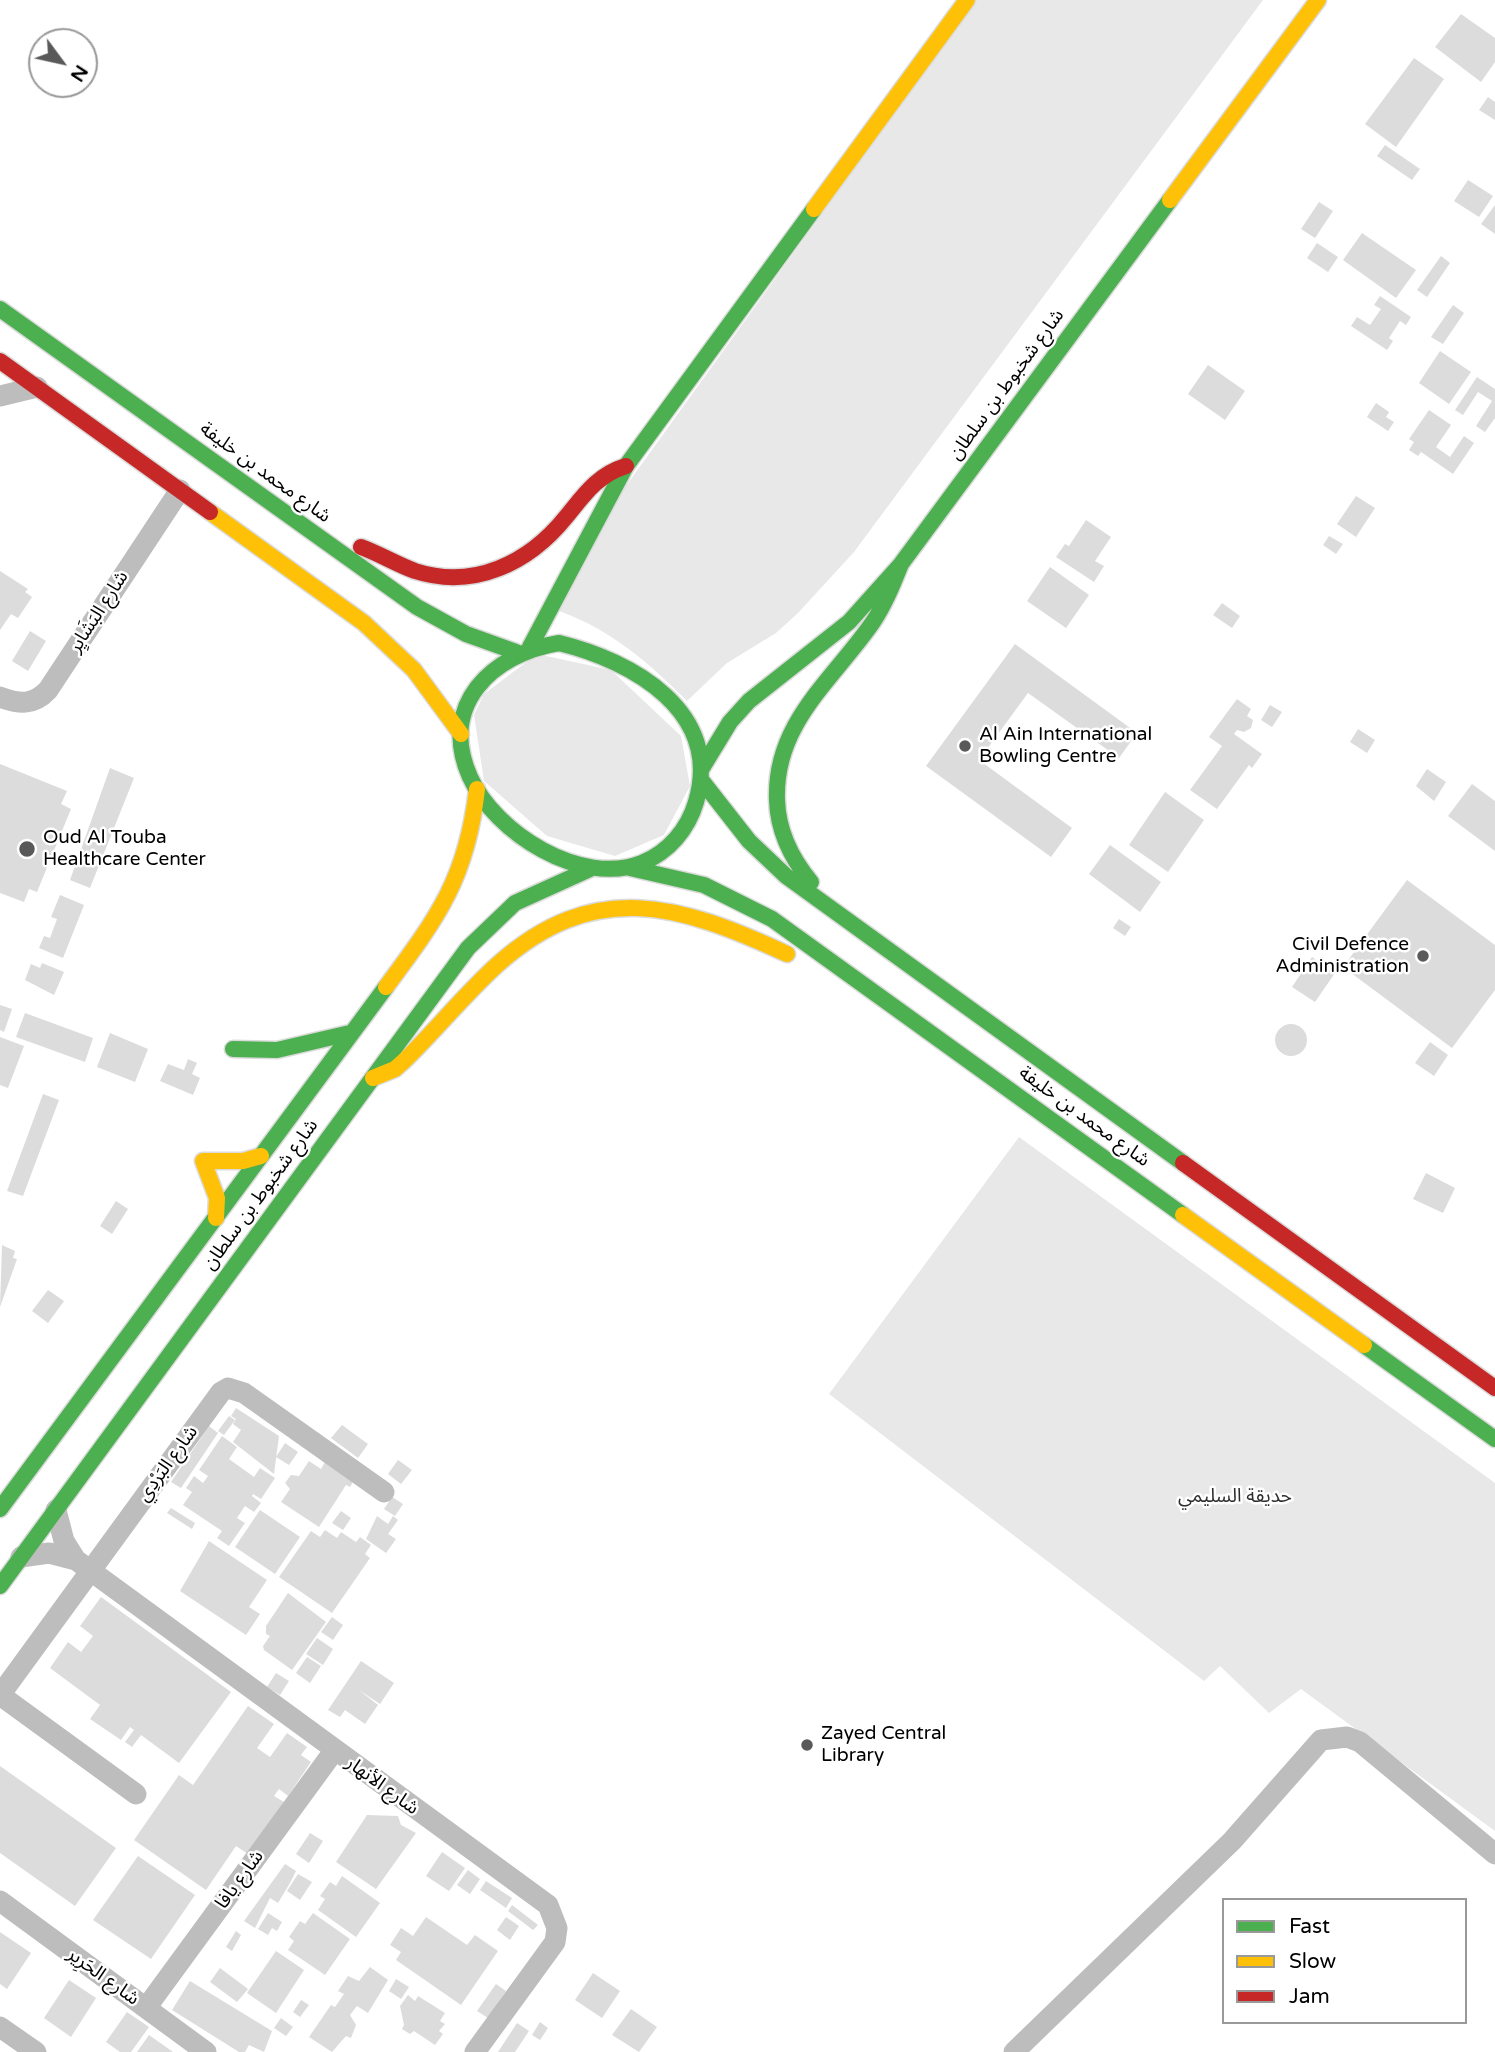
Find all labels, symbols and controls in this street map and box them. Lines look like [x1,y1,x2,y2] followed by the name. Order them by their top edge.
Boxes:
[28,28,98,98] north arrow
[66,61,92,86] text: N
[945,305,1069,465] street label: شارع شخبوط بن سلطان
[195,418,335,528] street label: شارع محمد بن خليفة
[64,567,134,657] street label: شارع البَشَايِر
[979,724,1152,768] place label: Al Ain International Bowling Centre
[957,738,973,754] marker: Al Ain International Bowling Centre
[43,827,206,871] place label: Oud Al Touba Healthcare Center
[17,839,37,859] marker: Oud Al Touba Healthcare Center
[1275,934,1409,978] place label: Civil Defence Administration
[1415,948,1431,964] marker: Civil Defence Administration
[1014,1062,1154,1172] street label: شارع محمد بن خليفة
[199,1115,323,1275] street label: شارع شخبوط بن سلطان
[133,1422,203,1506] street label: شارع البَرْدِي
[1178,1486,1292,1508] park label: حديقة السليمي
[821,1723,946,1767] place label: Zayed Central Library
[799,1737,815,1753] marker: Zayed Central Library
[341,1752,423,1820] street label: شارع الأنهار
[211,1846,269,1914] street label: شارع يافا
[1222,1898,1467,2024] legend
[1289,1914,1330,1939] text: Fast
[62,1943,144,2011] street label: شارع الحَرِير
[1289,1949,1336,1974] text: Slow
[1289,1984,1330,2009] text: Jam

